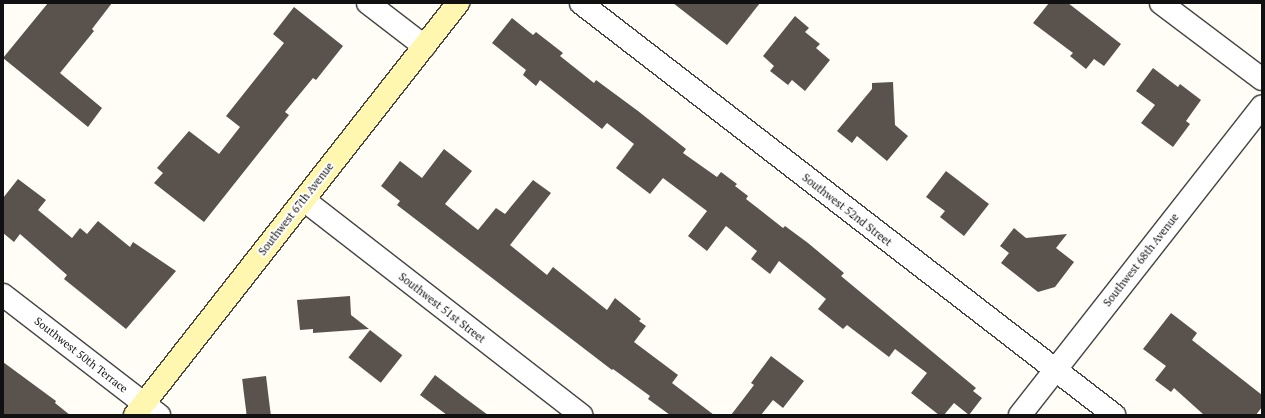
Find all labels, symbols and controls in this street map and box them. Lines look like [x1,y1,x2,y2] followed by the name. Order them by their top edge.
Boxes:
[256,160,336,258] street label: Southwest 67th Avenue
[800,171,894,249] street label: Southwest 52nd Street
[1100,211,1182,309] street label: Southwest 68th Avenue
[396,270,488,346] street label: Southwest 51st Street
[32,314,130,396] street label: Southwest 50th Terrace

